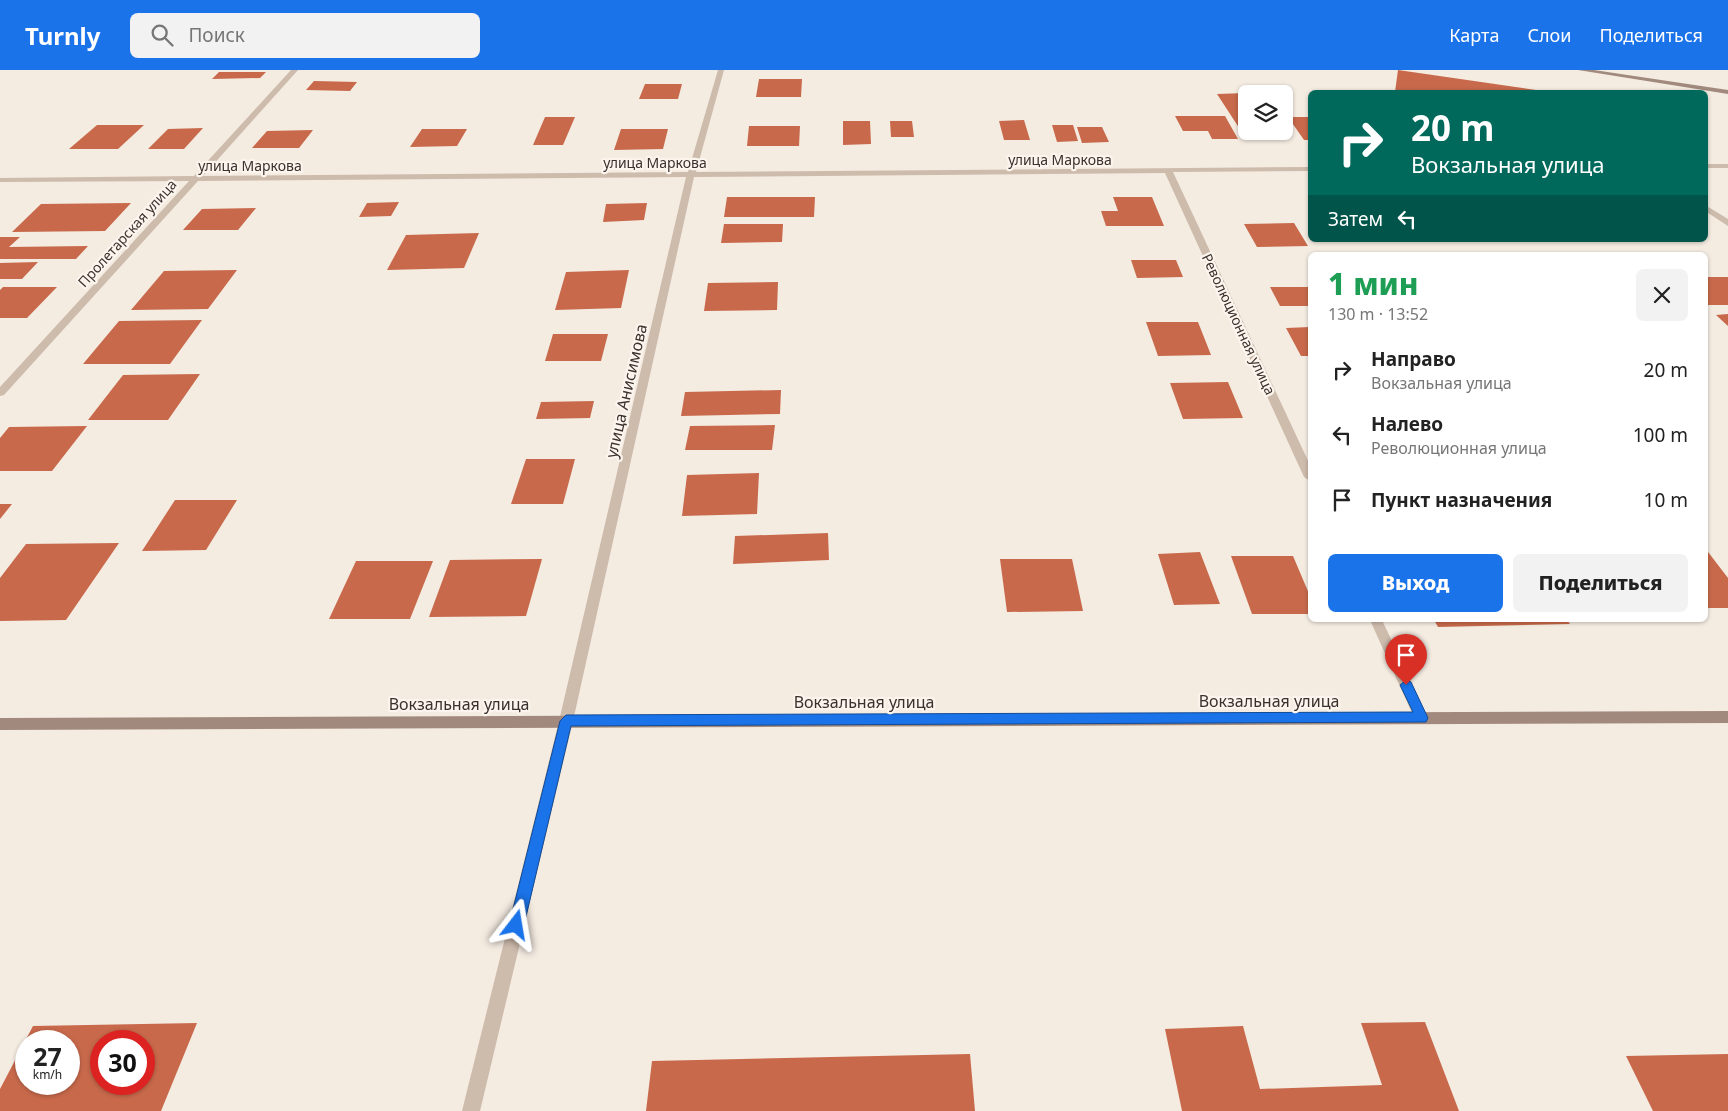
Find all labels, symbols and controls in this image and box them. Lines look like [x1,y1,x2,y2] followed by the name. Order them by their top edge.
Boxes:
[130,13,480,58] search box
[25,19,100,52] text: Turnly
[148,21,176,49] icon: search
[188,22,245,48] text: Поиск
[1449,23,1499,47] text: Карта
[1527,23,1571,47] text: Слои
[1599,23,1703,47] text: Поделиться
[1238,85,1293,140] map controls
[1238,85,1293,140] button: layers
[1411,104,1494,151] text: 20 m
[1328,110,1393,175] icon: right
[1411,149,1604,179] text: Вокзальная улица
[1008,150,1112,169] street label: улица Маркова
[603,153,707,172] street label: улица Маркова
[198,156,302,175] street label: улица Маркова
[73,175,181,291] street label: Пролетарская улица
[1393,205,1421,233] icon: left
[1328,206,1383,232] text: Затем
[1198,250,1280,398] street label: Революционная улица
[1328,263,1419,304] text: 1 мин
[1636,269,1688,321] button: close
[1328,303,1428,325] text: 130 m · 13:52
[600,322,652,460] street label: улица Анисимова
[1371,346,1456,372] text: Направо
[1328,356,1356,384] icon: right
[1644,357,1688,383] text: 20 m
[1371,372,1512,394] text: Вокзальная улица
[1371,411,1443,437] text: Налево
[1328,421,1356,449] icon: left
[1633,422,1688,448] text: 100 m
[1371,437,1547,459] text: Революционная улица
[1328,486,1356,514] icon: arrive
[1371,487,1552,513] text: Пункт назначения
[1644,487,1688,513] text: 10 m
[1328,554,1503,612] button: Выход
[1513,554,1688,612] button: Поделиться
[1385,634,1427,685] pin
[1392,641,1420,669] icon: arrive
[1199,690,1339,712] street label: Вокзальная улица
[794,691,934,713] street label: Вокзальная улица
[389,693,529,715] street label: Вокзальная улица
[489,898,541,950] position arrow
[90,1030,155,1095] speed limit sign: 30
[33,1039,62,1073] text: 27
[33,1066,62,1083] text: km/h

